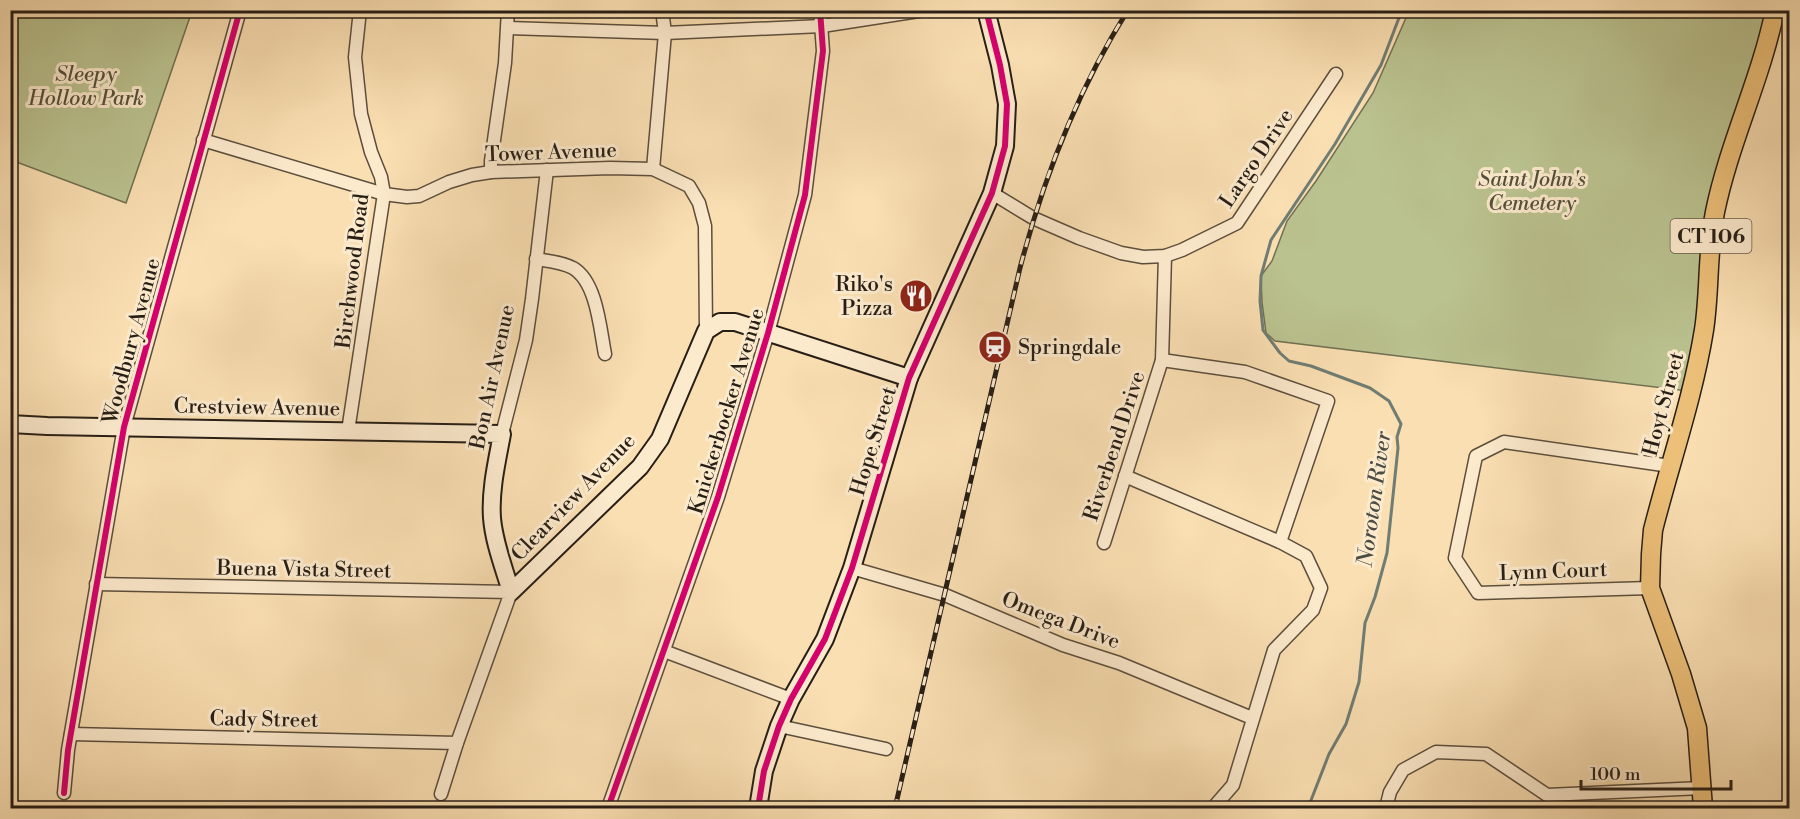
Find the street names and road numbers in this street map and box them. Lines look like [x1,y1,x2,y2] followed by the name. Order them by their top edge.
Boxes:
[1214,104,1299,213] street label: Largo Drive
[485,138,617,168] street label: Tower Avenue
[330,192,375,351] street label: Birchwood Road
[1670,219,1752,253] road number: CT 106
[97,255,167,428] street label: Woodbury Avenue
[465,302,521,453] street label: Bon Air Avenue
[683,305,771,517] street label: Knickerbocker Avenue
[1638,349,1691,459] street label: Hoyt Street
[1079,368,1151,524] street label: Riverbend Drive
[845,383,903,499] street label: Hope Street
[173,394,341,422] street label: Crestview Avenue
[506,428,641,567] street label: Clearview Avenue
[215,555,392,585] street label: Buena Vista Street
[1498,557,1608,587] street label: Lynn Court
[998,586,1124,655] street label: Omega Drive
[209,706,319,734] street label: Cady Street

